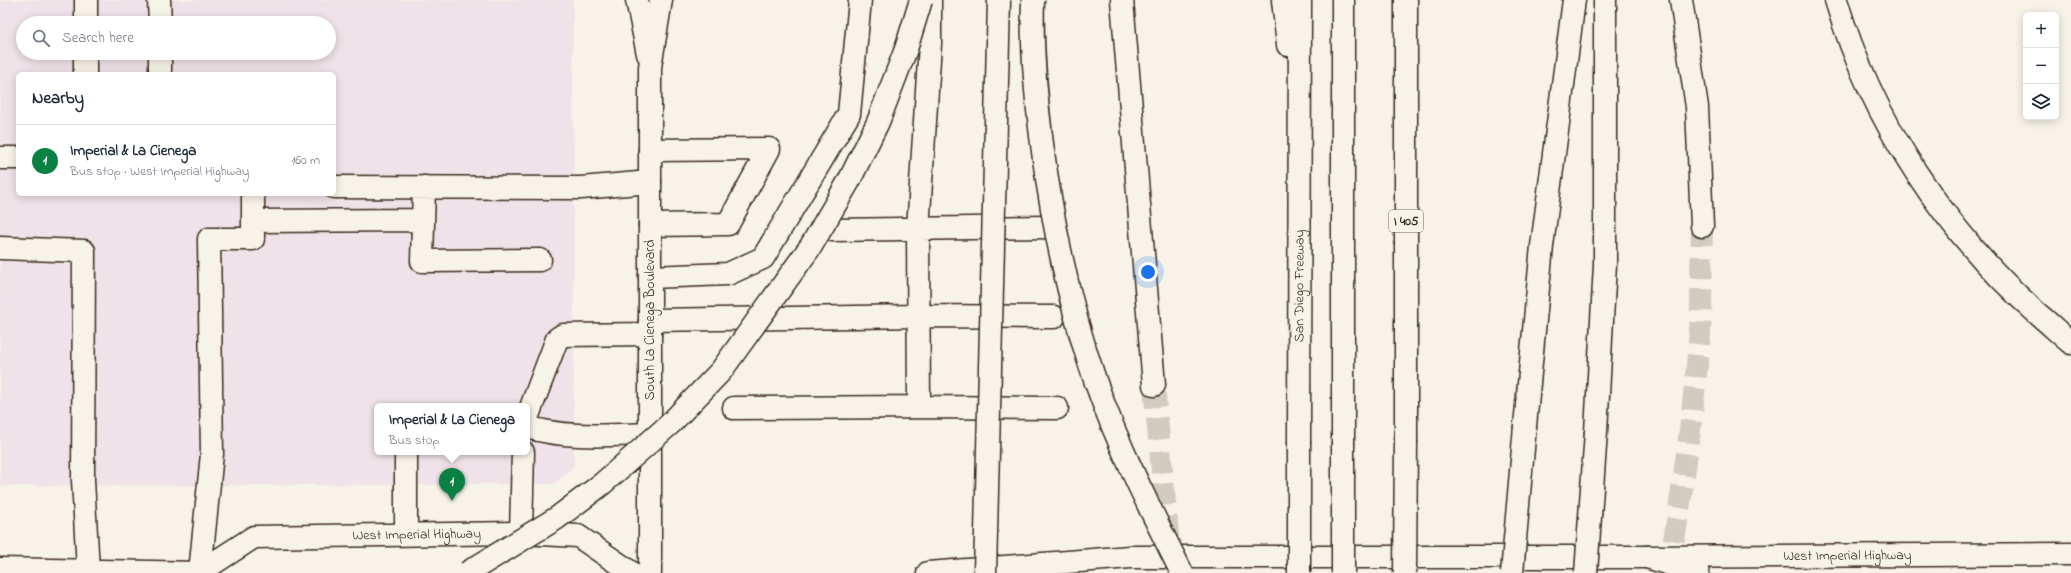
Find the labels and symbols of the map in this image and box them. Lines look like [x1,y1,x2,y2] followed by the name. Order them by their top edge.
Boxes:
[1389,210,1423,232] road number: I 405
[1289,229,1311,342] street label: San Diego Freeway
[640,239,662,400] street label: South La Cienega Boulevard
[1138,262,1158,282] your location
[439,468,465,501] pin: 1
[352,523,481,546] street label: West Imperial Highway
[1783,545,1912,567] street label: West Imperial Highway

